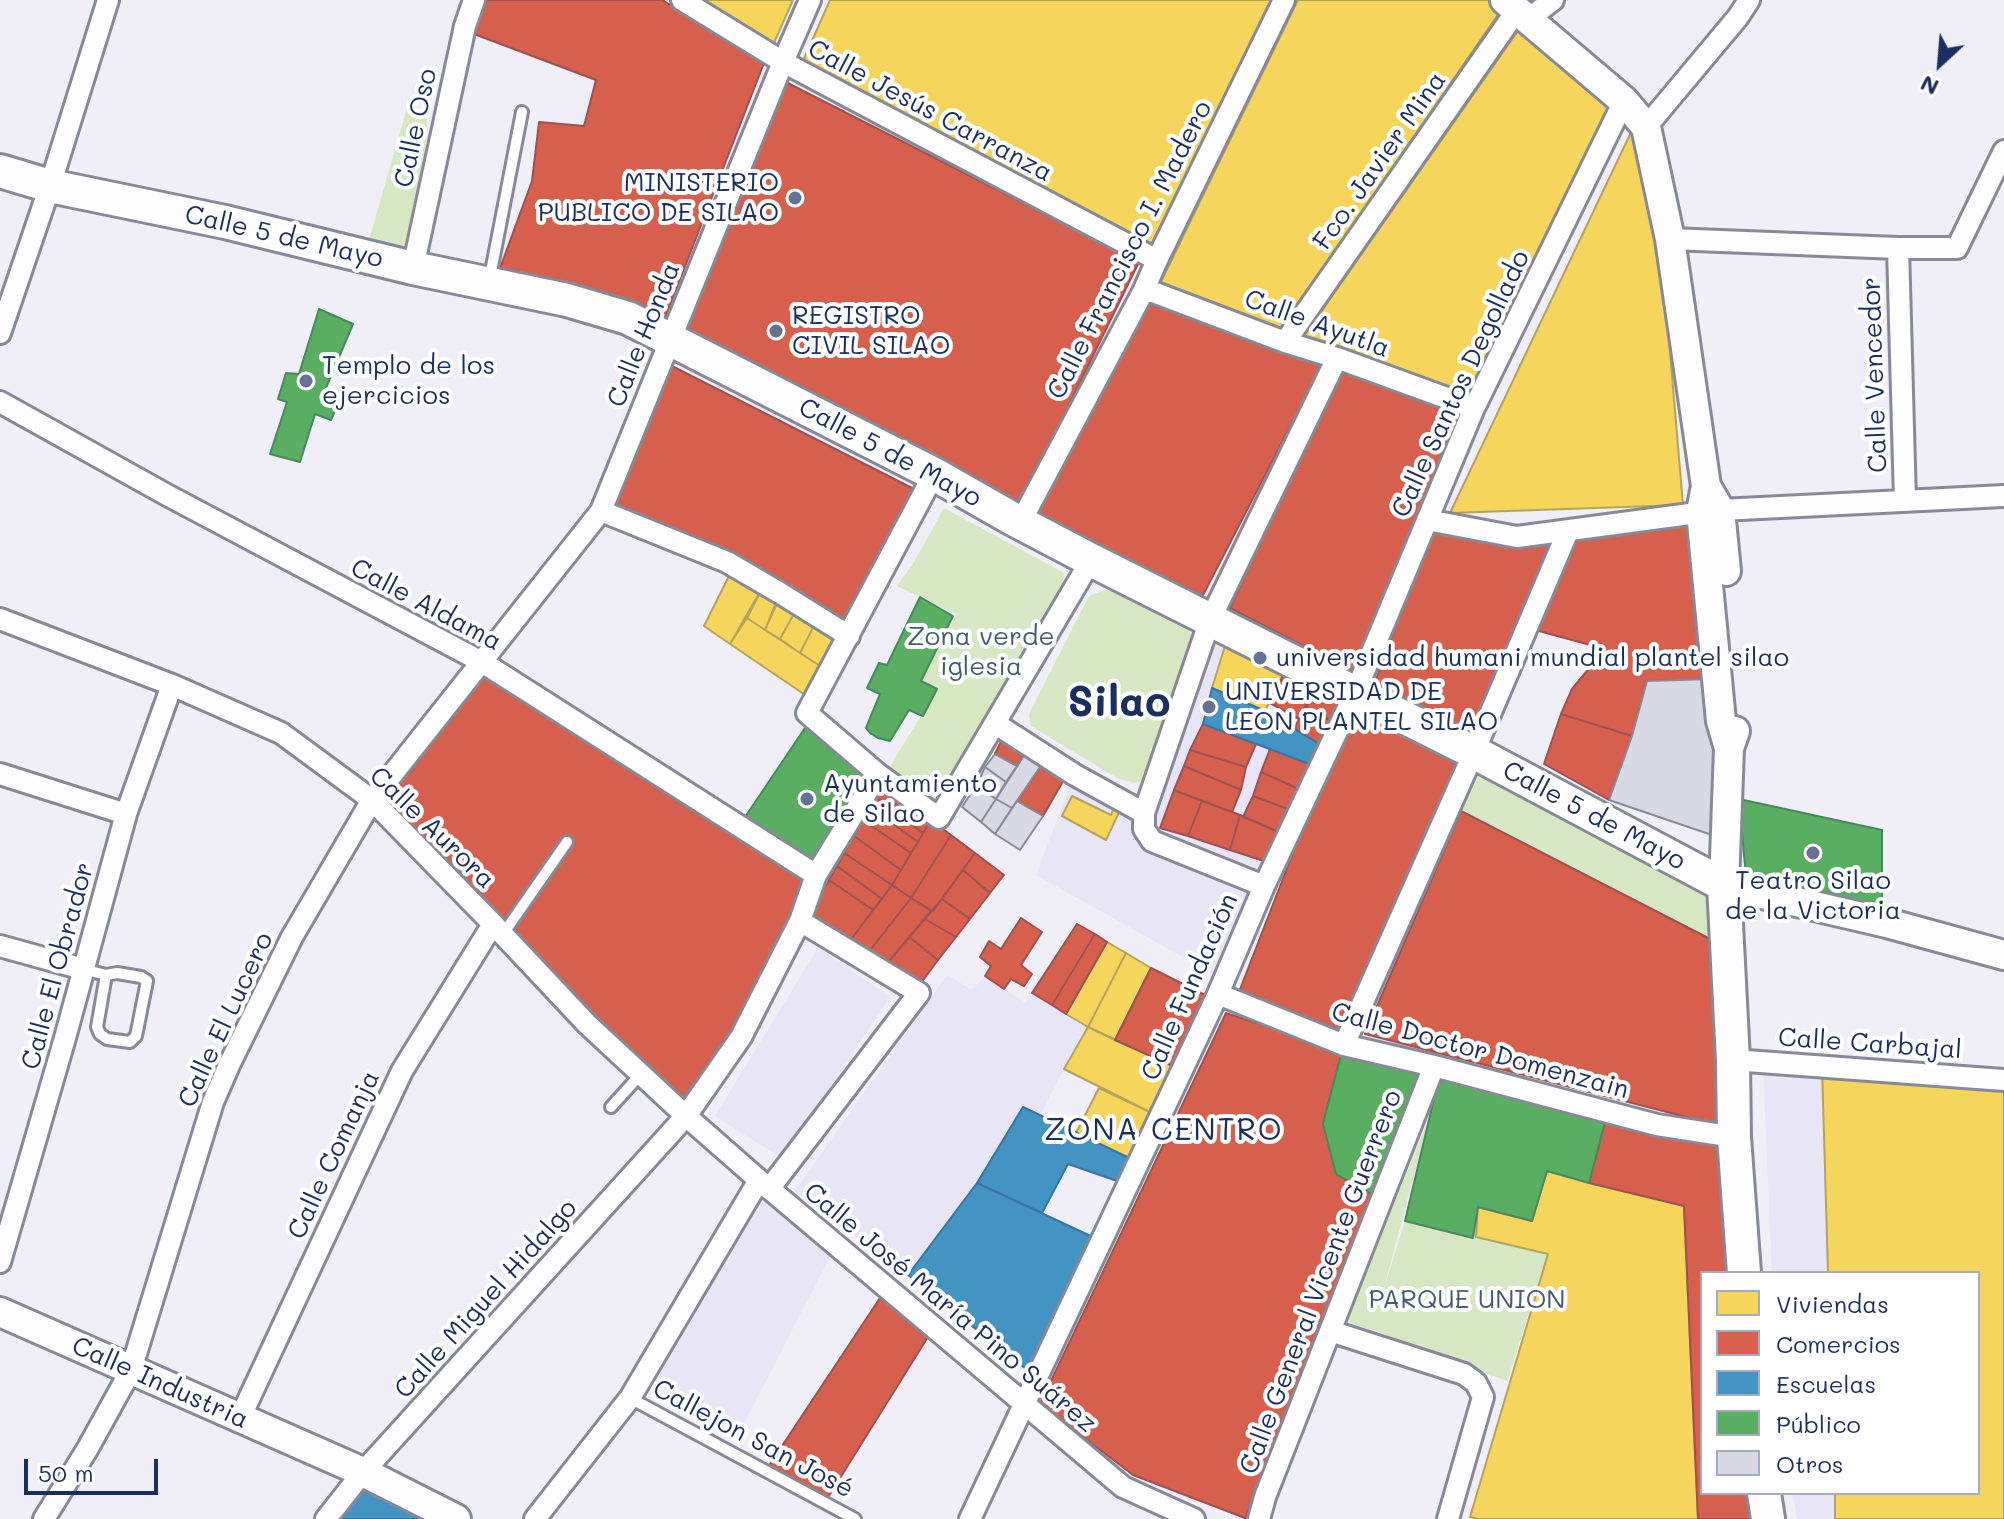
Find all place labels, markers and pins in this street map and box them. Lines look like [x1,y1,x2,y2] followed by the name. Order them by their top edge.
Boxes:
[538,167,779,228] place label: MINISTERIO PUBLICO DE SILAO
[786,189,804,207] marker: MINISTERIO PUBLICO DE SILAO
[792,300,950,362] place label: REGISTRO CIVIL SILAO
[767,322,785,340] marker: REGISTRO CIVIL SILAO
[322,350,495,412] place label: Templo de los ejercicios
[297,372,315,390] marker: Templo de los ejercicios
[1276,642,1789,674] place label: universidad humani mundial plantel silao
[1251,649,1269,667] marker: universidad humani mundial plantel silao
[1225,676,1498,738] place label: UNIVERSIDAD DE LEON PLANTEL SILAO
[1200,698,1218,716] marker: UNIVERSIDAD DE LEON PLANTEL SILAO
[823,768,997,830] place label: Ayuntamiento de Silao
[798,790,816,808] marker: Ayuntamiento de Silao
[1804,844,1822,862] marker: Teatro Silao de la Victoria
[1725,865,1901,926] place label: Teatro Silao de la Victoria

